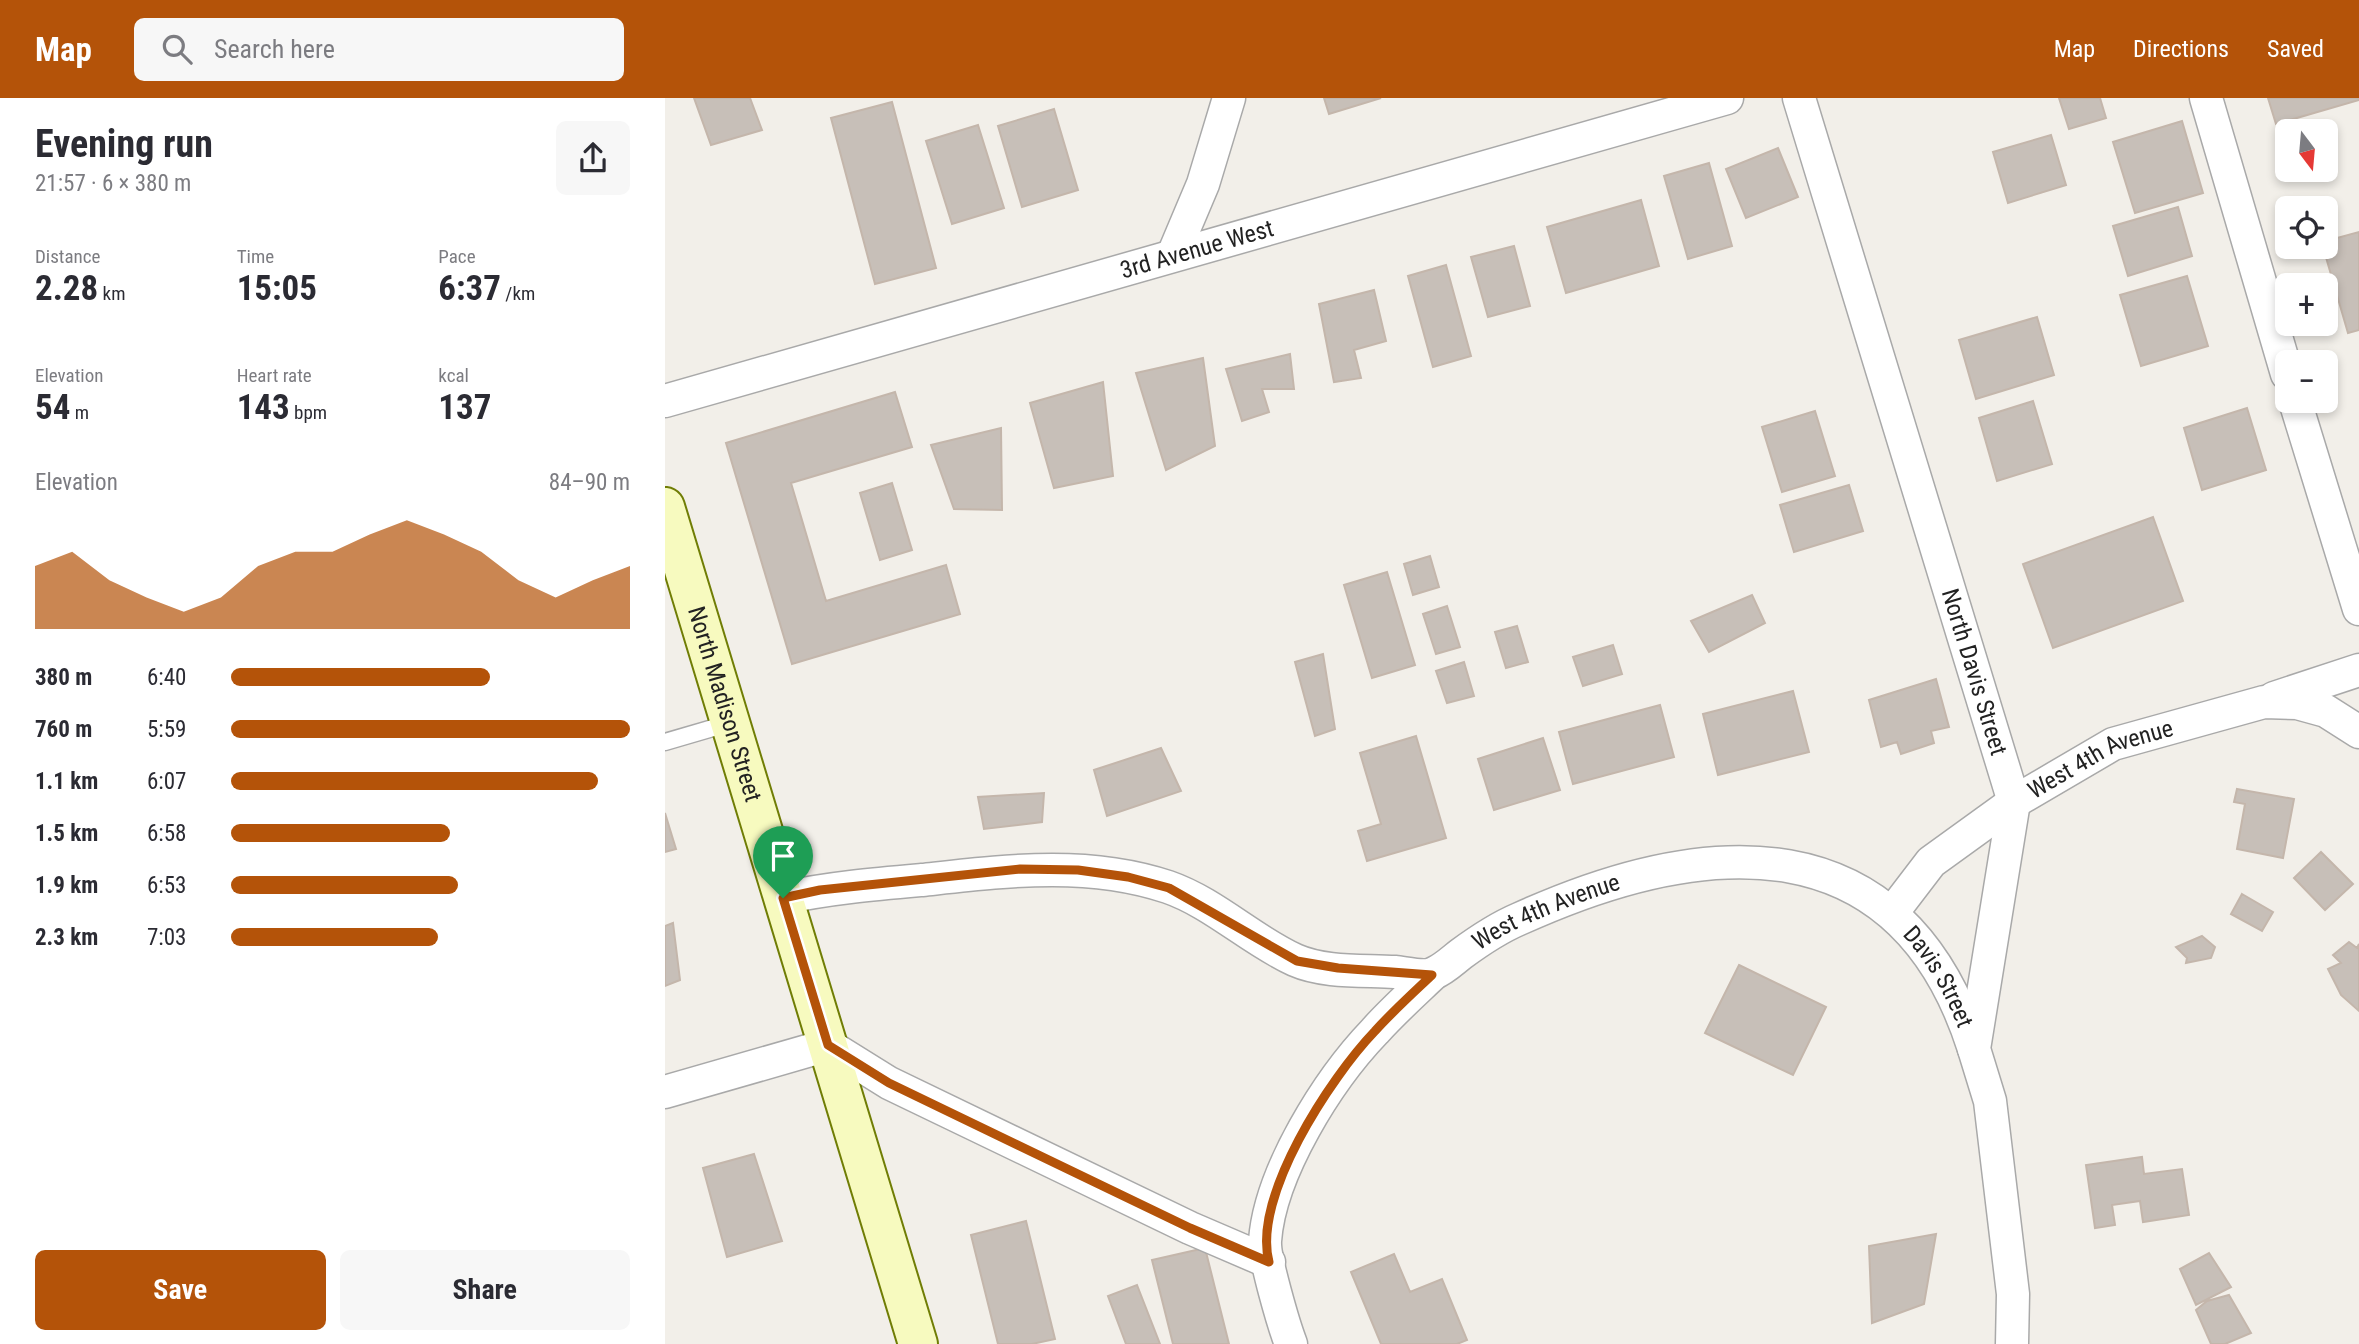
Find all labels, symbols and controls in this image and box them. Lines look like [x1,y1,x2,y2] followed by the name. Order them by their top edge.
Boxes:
[134,18,624,81] search box
[35,30,92,69] text: Map
[158,30,196,68] icon: search
[214,34,335,64] text: Search here
[2054,35,2095,63] text: Map
[2133,35,2229,63] text: Directions
[2267,35,2324,63] text: Saved
[2275,119,2338,182] north arrow
[2275,119,2338,413] map controls
[556,121,630,195] button: share
[35,122,213,166] text: Evening run
[35,170,191,197] text: 21:57 · 6 × 380 m
[2275,196,2338,259] button: locate
[1117,214,1277,284] street label: 3rd Avenue West
[35,245,100,268] text: Distance
[237,245,274,268] text: Time
[438,245,476,268] text: Pace
[35,268,98,309] text: 2.28
[237,268,317,309] text: 15:05
[438,268,501,309] text: 6:37
[2275,273,2338,336] button: +
[98,282,125,305] text: km
[501,282,535,305] text: /km
[2275,350,2338,413] button: −
[35,364,103,387] text: Elevation
[237,364,312,387] text: Heart rate
[438,364,469,387] text: kcal
[35,387,70,428] text: 54
[237,387,290,428] text: 143
[438,387,491,428] text: 137
[70,401,89,424] text: m
[290,401,327,424] text: bpm
[35,469,118,496] text: Elevation
[549,469,630,496] text: 84–90 m
[1936,585,2013,758] street label: North Davis Street
[682,603,767,805] street label: North Madison Street
[35,664,92,691] text: 380 m
[147,664,186,691] text: 6:40
[2023,714,2176,805] street label: West 4th Avenue
[35,716,92,743] text: 760 m
[147,716,186,743] text: 5:59
[35,768,98,795] text: 1.1 km
[147,768,186,795] text: 6:07
[35,820,98,847] text: 1.5 km
[147,820,186,847] text: 6:58
[753,826,813,898] pin
[764,837,802,875] icon: arrive
[1467,868,1623,956] street label: West 4th Avenue
[35,872,98,899] text: 1.9 km
[147,872,186,899] text: 6:53
[1898,920,1979,1031] street label: Davis Street
[35,924,98,951] text: 2.3 km
[147,924,186,951] text: 7:03
[35,1250,326,1330] button: Save
[340,1250,630,1330] button: Share

